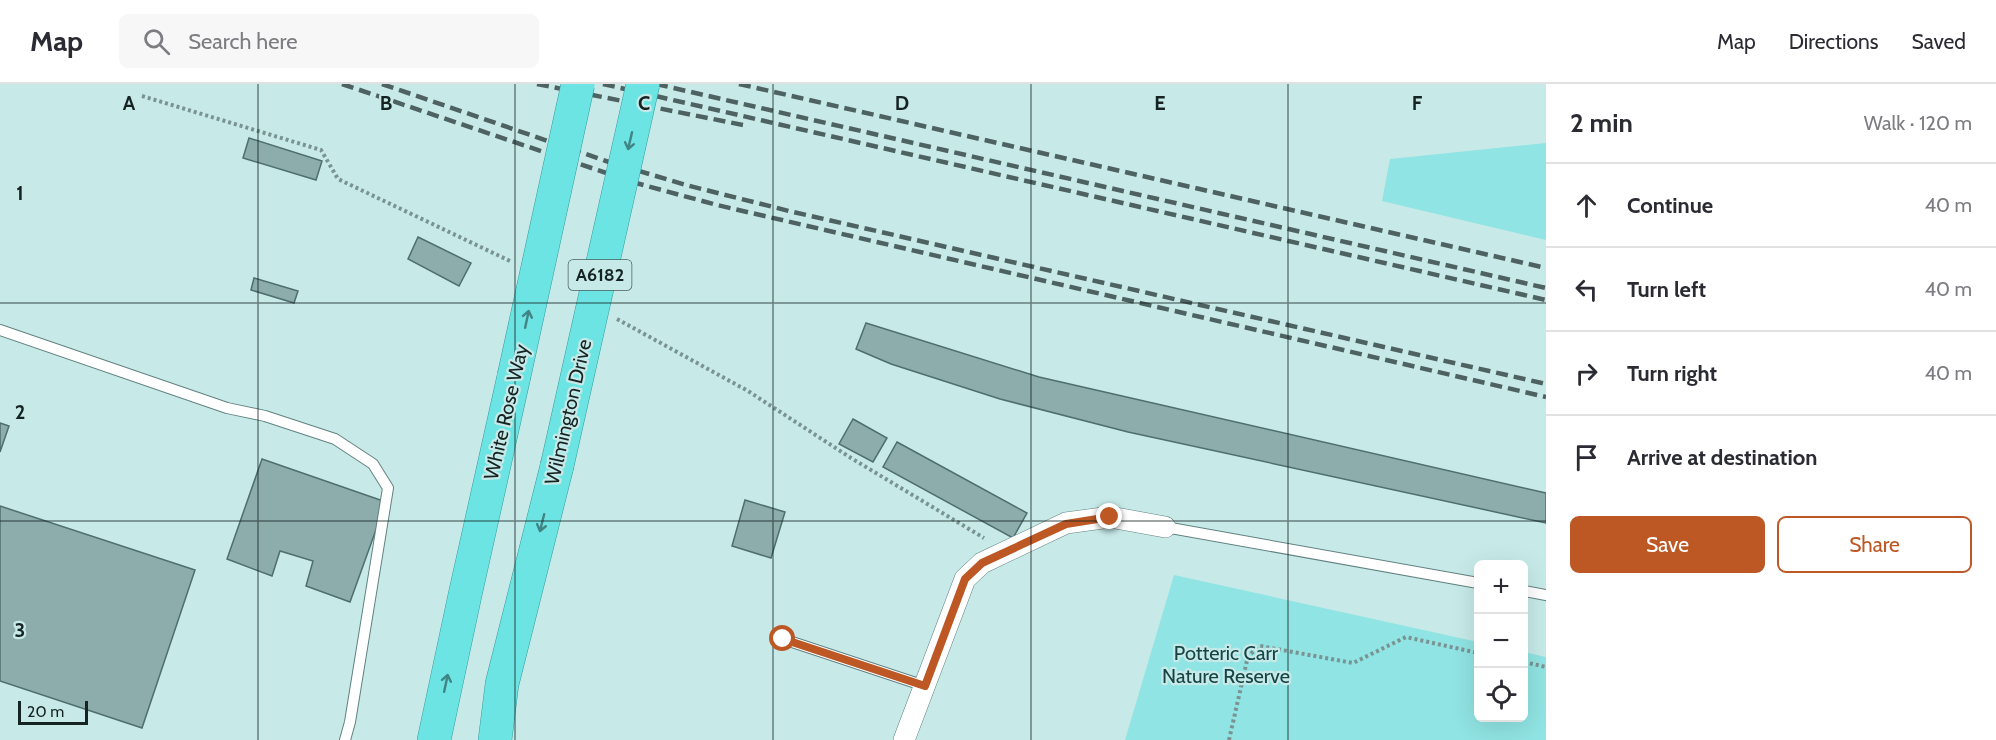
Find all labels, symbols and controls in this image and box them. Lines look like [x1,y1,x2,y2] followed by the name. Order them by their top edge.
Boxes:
[119,14,539,68] search box
[30,24,83,58] text: Map
[140,25,173,58] icon: search
[188,28,297,55] text: Search here
[1717,29,1756,54] text: Map
[1789,29,1878,54] text: Directions
[1911,29,1966,54] text: Saved
[123,91,136,115] text: A
[380,91,392,115] text: B
[638,91,650,115] text: C
[895,91,909,115] text: D
[1154,91,1166,115] text: E
[1412,91,1423,115] text: F
[1570,107,1633,139] text: 2 min
[1864,111,1972,135] text: Walk · 120 m
[624,131,635,150] one-way arrow
[16,181,24,205] text: 1
[1570,189,1603,222] icon: ahead
[1627,192,1713,219] text: Continue
[1924,193,1972,217] text: 40 m
[568,260,632,290] road number: A6182
[1570,273,1603,306] icon: left
[1627,276,1706,303] text: Turn left
[1924,277,1972,301] text: 40 m
[521,310,533,329] one-way arrow
[540,337,596,487] street label: Wilmington Drive
[479,342,533,482] street label: White Rose Way
[1570,357,1603,390] icon: right
[1627,360,1717,387] text: Turn right
[1924,361,1972,385] text: 40 m
[15,400,25,424] text: 2
[1570,441,1603,474] icon: arrive
[1627,444,1817,471] text: Arrive at destination
[1096,503,1122,529] route end
[536,513,548,532] one-way arrow
[1570,516,1765,573] button: Save
[1777,516,1972,573] button: Share
[1474,560,1528,722] map controls
[1474,560,1528,614] button: +
[1474,614,1528,668] button: −
[15,618,25,642] text: 3
[769,625,795,651] route start
[1162,641,1290,688] park label: Potteric Carr Nature Reserve
[1474,668,1528,722] button: locate
[441,673,452,693] one-way arrow
[18,698,88,726] scale bar
[27,702,64,721] text: 20 m

